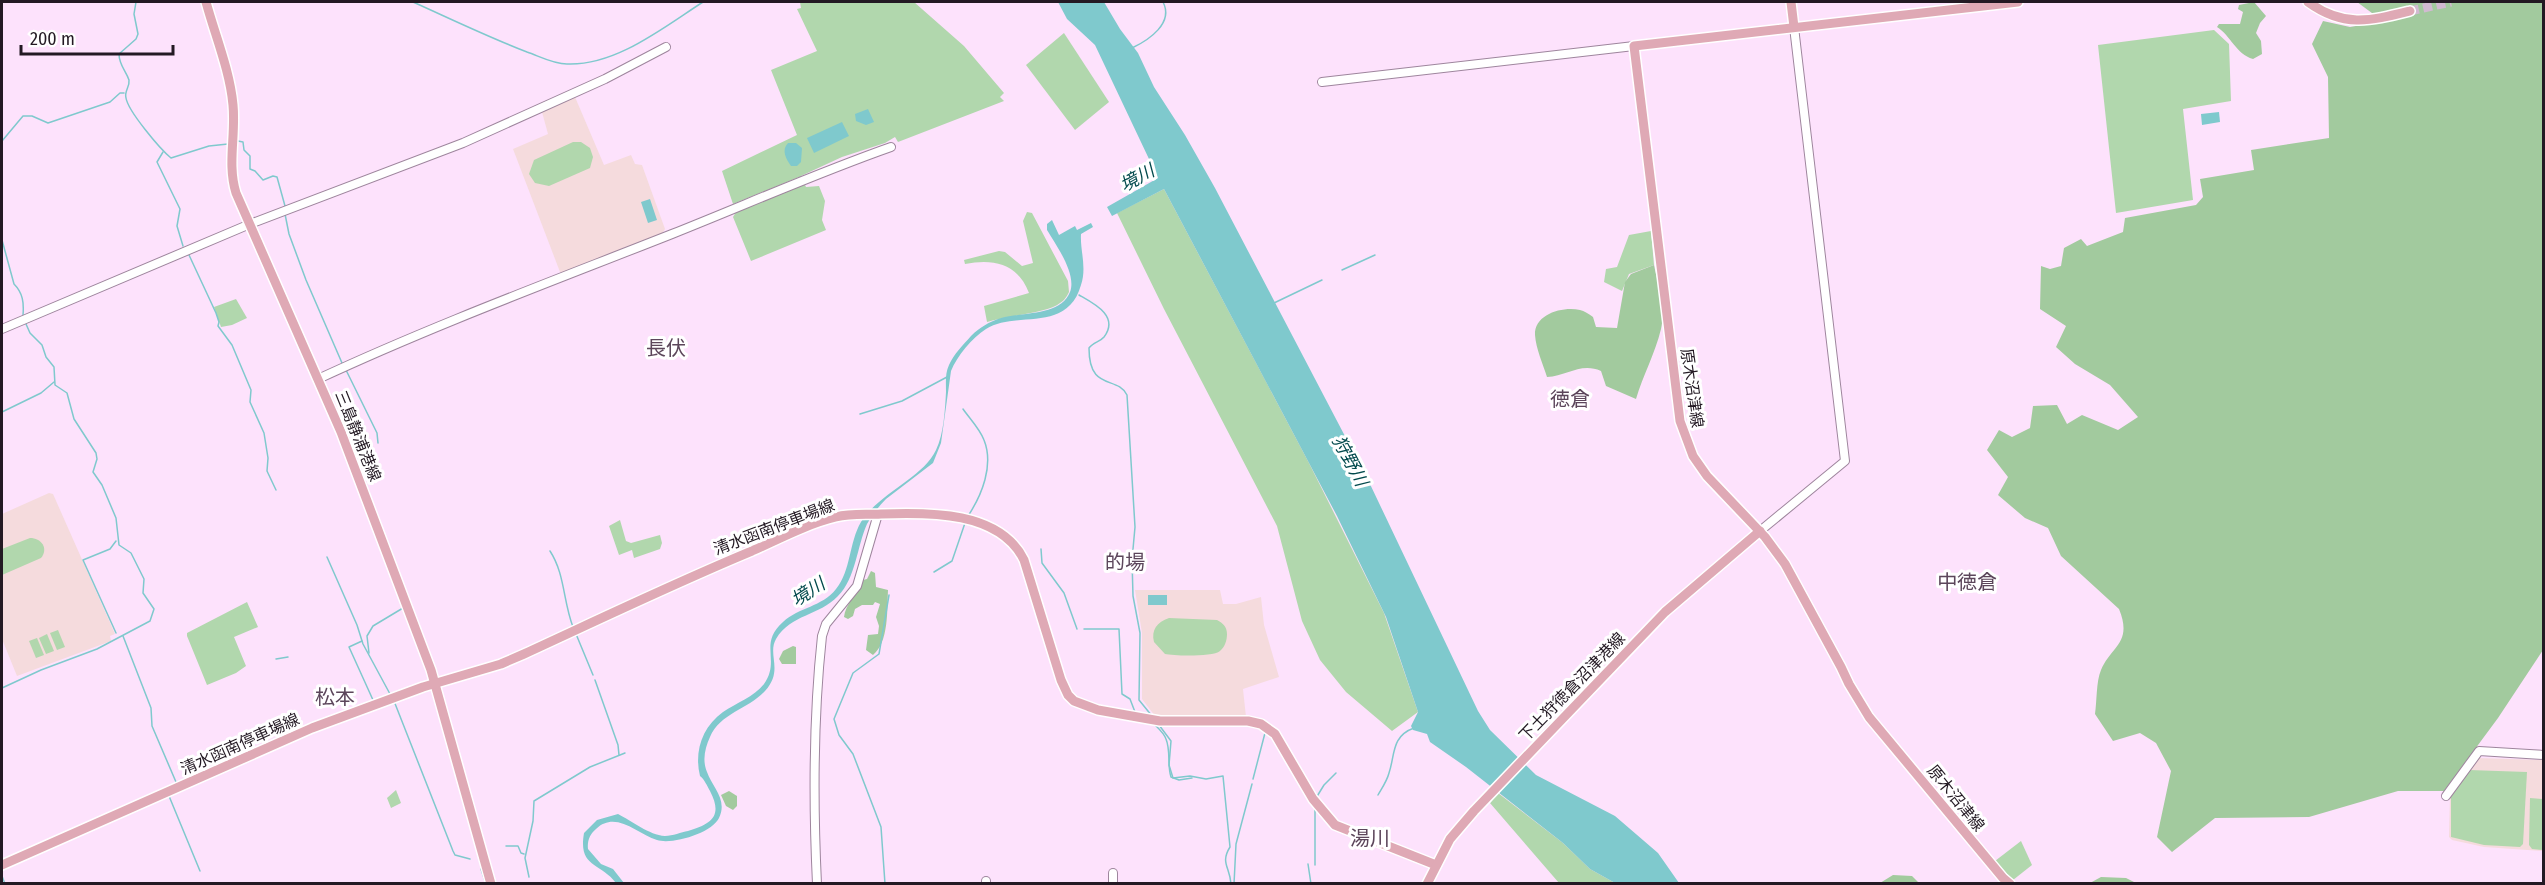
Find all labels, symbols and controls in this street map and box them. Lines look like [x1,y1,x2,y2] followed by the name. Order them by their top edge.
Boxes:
[21,18,172,56] scale bar
[30,28,75,50] text: 200 m
[1116,159,1160,196] water label: 境川
[646,336,686,360] district label: 長伏
[1677,347,1707,429] street label: 原木沼津線
[1550,387,1590,411] district label: 徳倉
[331,388,385,484] street label: 三島静浦港線
[1328,432,1373,492] water label: 狩野川
[711,495,837,559] street label: 清水函南停車場線
[1105,550,1145,574] district label: 的場
[1937,570,1997,594] district label: 中徳倉
[787,572,831,611] water label: 境川
[1515,629,1629,745] street label: 下土狩徳倉沼津港線
[315,685,355,709] district label: 松本
[178,709,302,779] street label: 清水函南停車場線
[1923,761,1989,835] street label: 原木沼津線
[1350,826,1390,850] district label: 湯川

